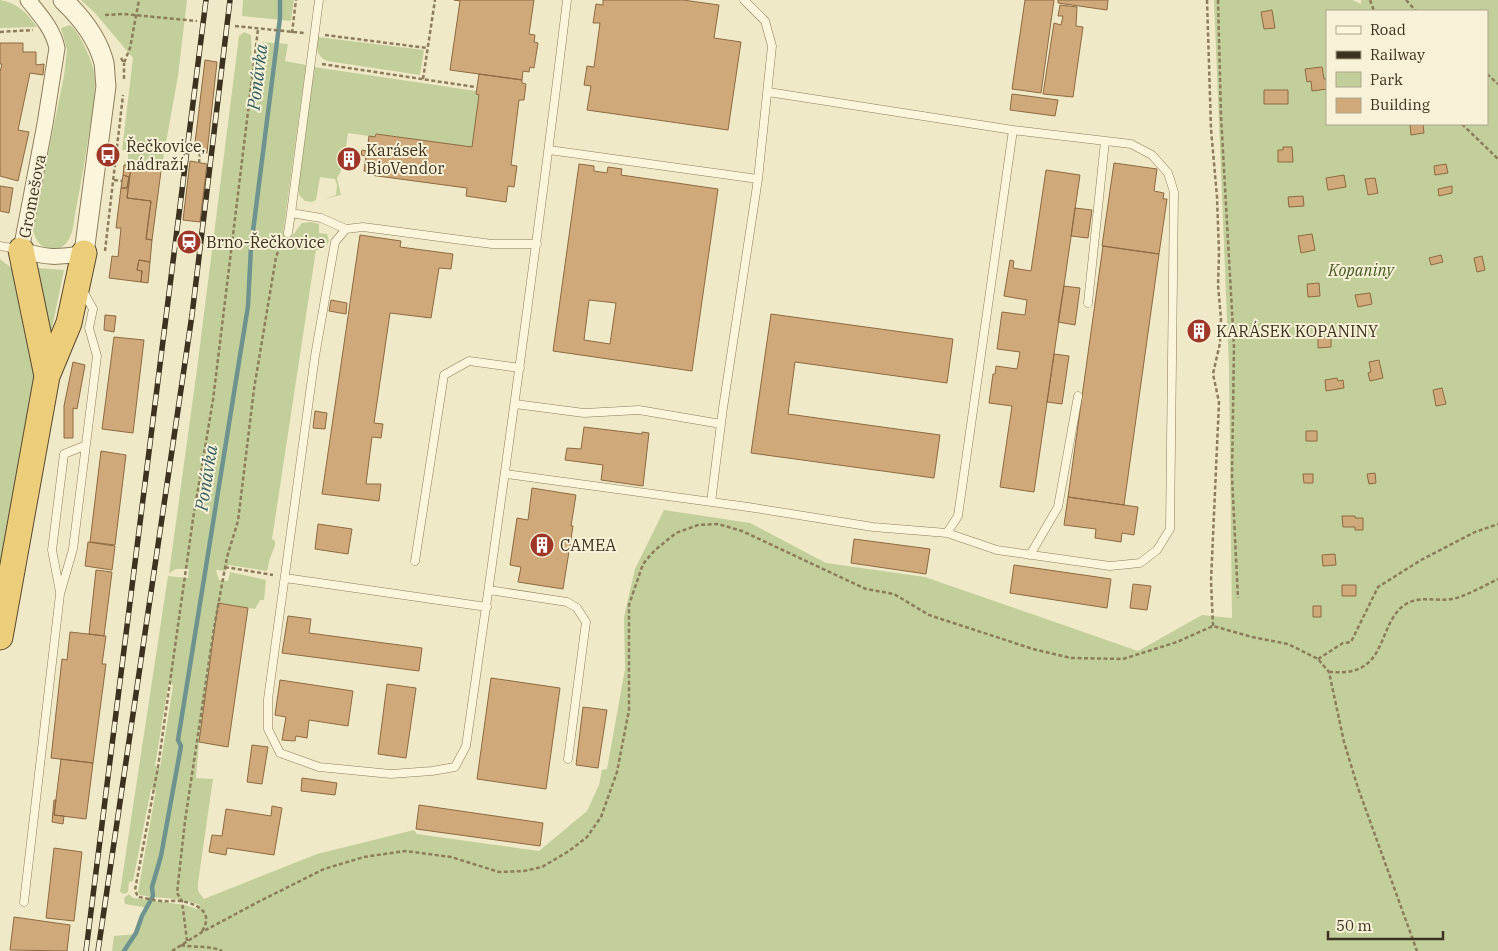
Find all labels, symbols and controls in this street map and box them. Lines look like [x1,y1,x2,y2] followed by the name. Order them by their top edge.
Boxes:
[1326,10,1488,125] legend
[1370,20,1406,39] text: Road
[241,42,272,112] water label: Ponávka
[1370,45,1425,64] text: Railway
[1370,70,1403,89] text: Park
[1370,95,1430,114] text: Building
[126,136,206,174] place label: Řečkovice, nádraží
[366,140,444,178] place label: Karásek BioVendor
[95,142,121,168] bus stop icon: Řečkovice, nádraží
[336,146,362,172] building icon: Karásek BioVendor
[14,152,50,240] street label: Gromešova
[176,229,202,255] station icon: Brno-Řečkovice
[206,232,325,252] place label: Brno-Řečkovice
[1327,260,1395,280] park label: Kopaniny
[1186,318,1212,344] building icon: KARÁSEK KOPANINY
[1216,320,1378,341] place label: KARÁSEK KOPANINY
[189,443,223,514] water label: Ponávka
[529,532,555,558] building icon: CAMEA
[560,535,616,555] place label: CAMEA
[1328,908,1443,940] scale bar
[1336,916,1372,935] text: 50 m

